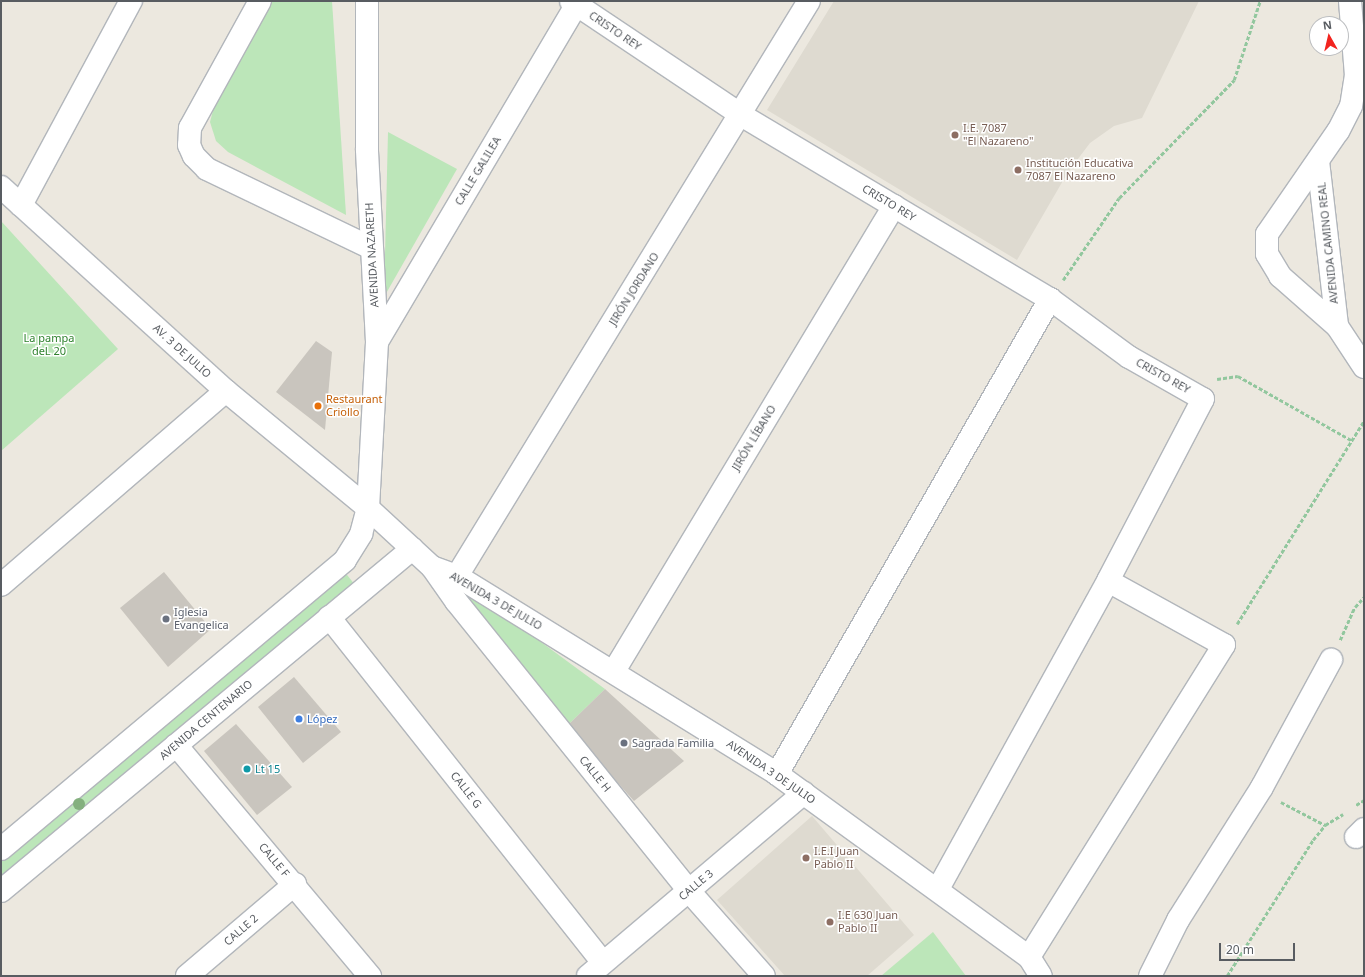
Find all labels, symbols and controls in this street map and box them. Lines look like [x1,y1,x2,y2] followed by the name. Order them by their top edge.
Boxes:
[586,9,644,53] street label: CRISTO REY
[1309,16,1349,56] north arrow
[1322,17,1333,33] text: N
[963,122,1034,148] place label: I.E. 7087 "El Nazareno"
[950,130,960,140] marker: I.E. 7087 "El Nazareno"
[452,134,504,208] street label: CALLE GALILEA
[1026,157,1134,183] place label: Institución Educativa 7087 El Nazareno
[1013,165,1023,175] marker: Institución Educativa 7087 El Nazareno
[1315,181,1341,305] street label: AVENIDA CAMINO REAL
[860,182,918,224] street label: CRISTO REY
[363,202,381,308] street label: AVENIDA NAZARETH
[606,250,662,328] street label: JIRÓN JORDANO
[150,321,214,381] street label: AV. 3 DE JULIO
[24,332,74,358] park label: La pampa deL 20
[1134,356,1192,396] street label: CRISTO REY
[326,393,383,419] place label: Restaurant Criollo
[313,401,323,411] marker: Restaurant Criollo
[729,403,779,473] street label: JIRÓN LÍBANO
[448,569,544,633] street label: AVENIDA 3 DE JULIO
[174,606,229,632] place label: Iglesia Evangelica
[161,614,171,624] marker: Iglesia Evangelica
[157,677,255,763] street label: AVENIDA CENTENARIO
[307,712,337,726] place label: López
[294,714,304,724] marker: López
[632,736,714,750] place label: Sagrada Familia
[724,737,818,807] street label: AVENIDA 3 DE JULIO
[619,738,629,748] marker: Sagrada Familia
[576,753,614,795] street label: CALLE H
[255,762,280,776] place label: Lt 15
[242,764,252,774] marker: Lt 15
[448,769,484,811] street label: CALLE G
[256,840,292,880] street label: CALLE F
[814,845,859,871] place label: I.E.I Juan Pablo II
[801,853,811,863] marker: I.E.I Juan Pablo II
[676,867,716,903] street label: CALLE 3
[838,909,898,935] place label: I.E 630 Juan Pablo II
[221,912,261,948] street label: CALLE 2
[825,917,835,927] marker: I.E 630 Juan Pablo II
[1221,935,1297,961] scale bar
[1226,941,1254,958] text: 20 m

